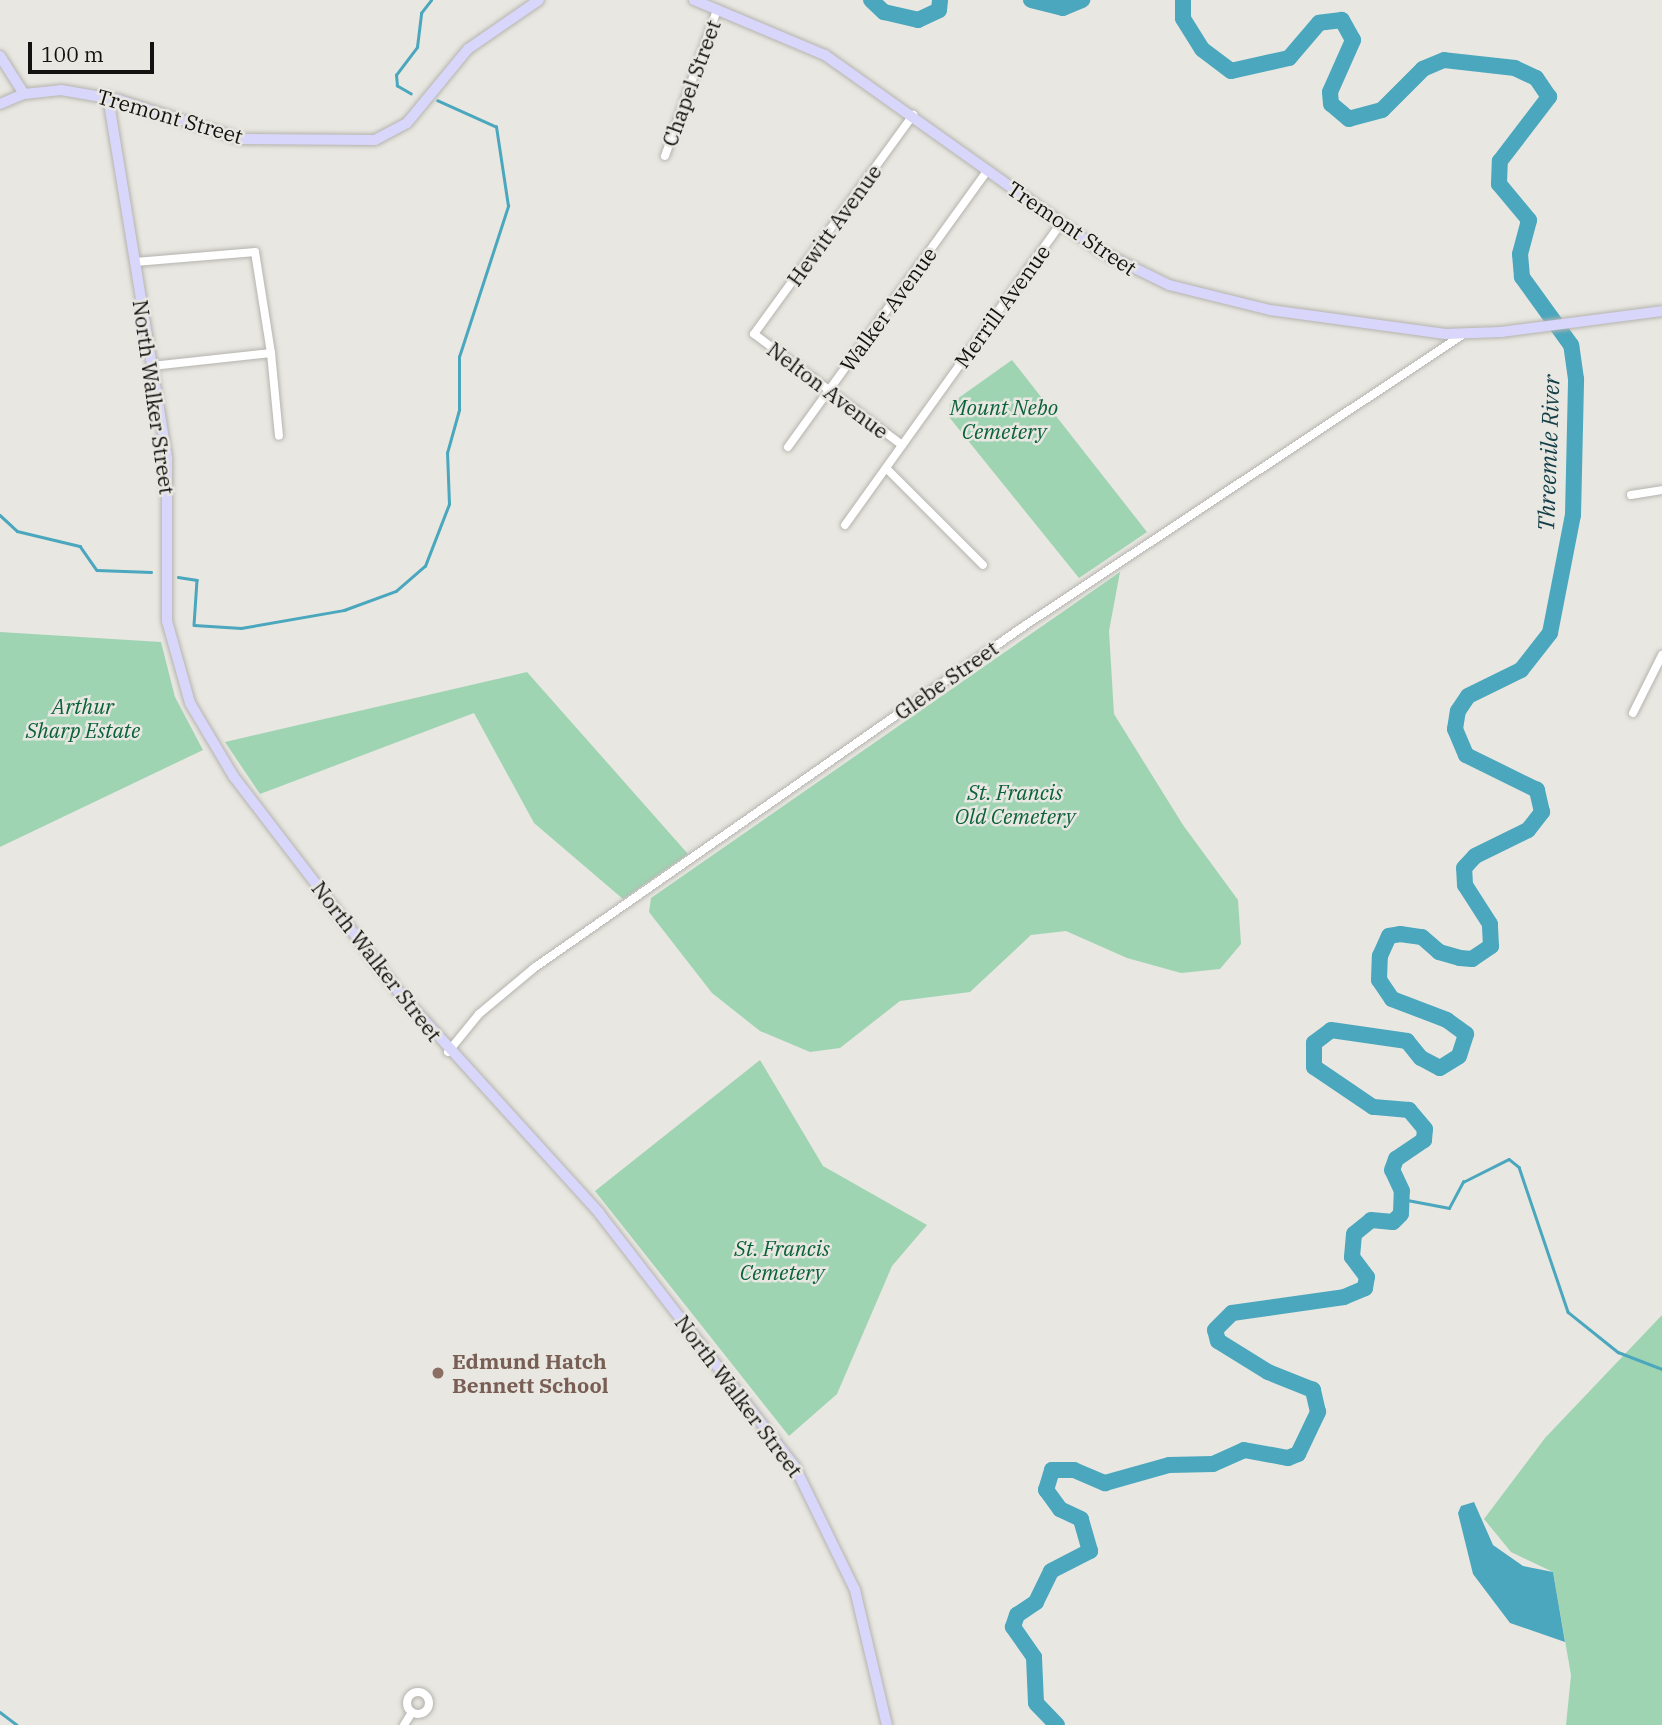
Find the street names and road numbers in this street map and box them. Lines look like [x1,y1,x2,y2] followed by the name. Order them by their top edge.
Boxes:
[656,16,726,150] street label: Chapel Street
[94,83,246,149] street label: Tremont Street
[781,159,887,291] street label: Hewitt Avenue
[1003,175,1141,281] street label: Tremont Street
[949,240,1055,372] street label: Merrill Avenue
[834,242,942,376] street label: Walker Avenue
[128,298,180,496] street label: North Walker Street
[762,336,894,444] street label: Nelton Avenue
[889,635,1003,725] street label: Glebe Street
[307,876,447,1046] street label: North Walker Street
[670,1310,808,1482] street label: North Walker Street

